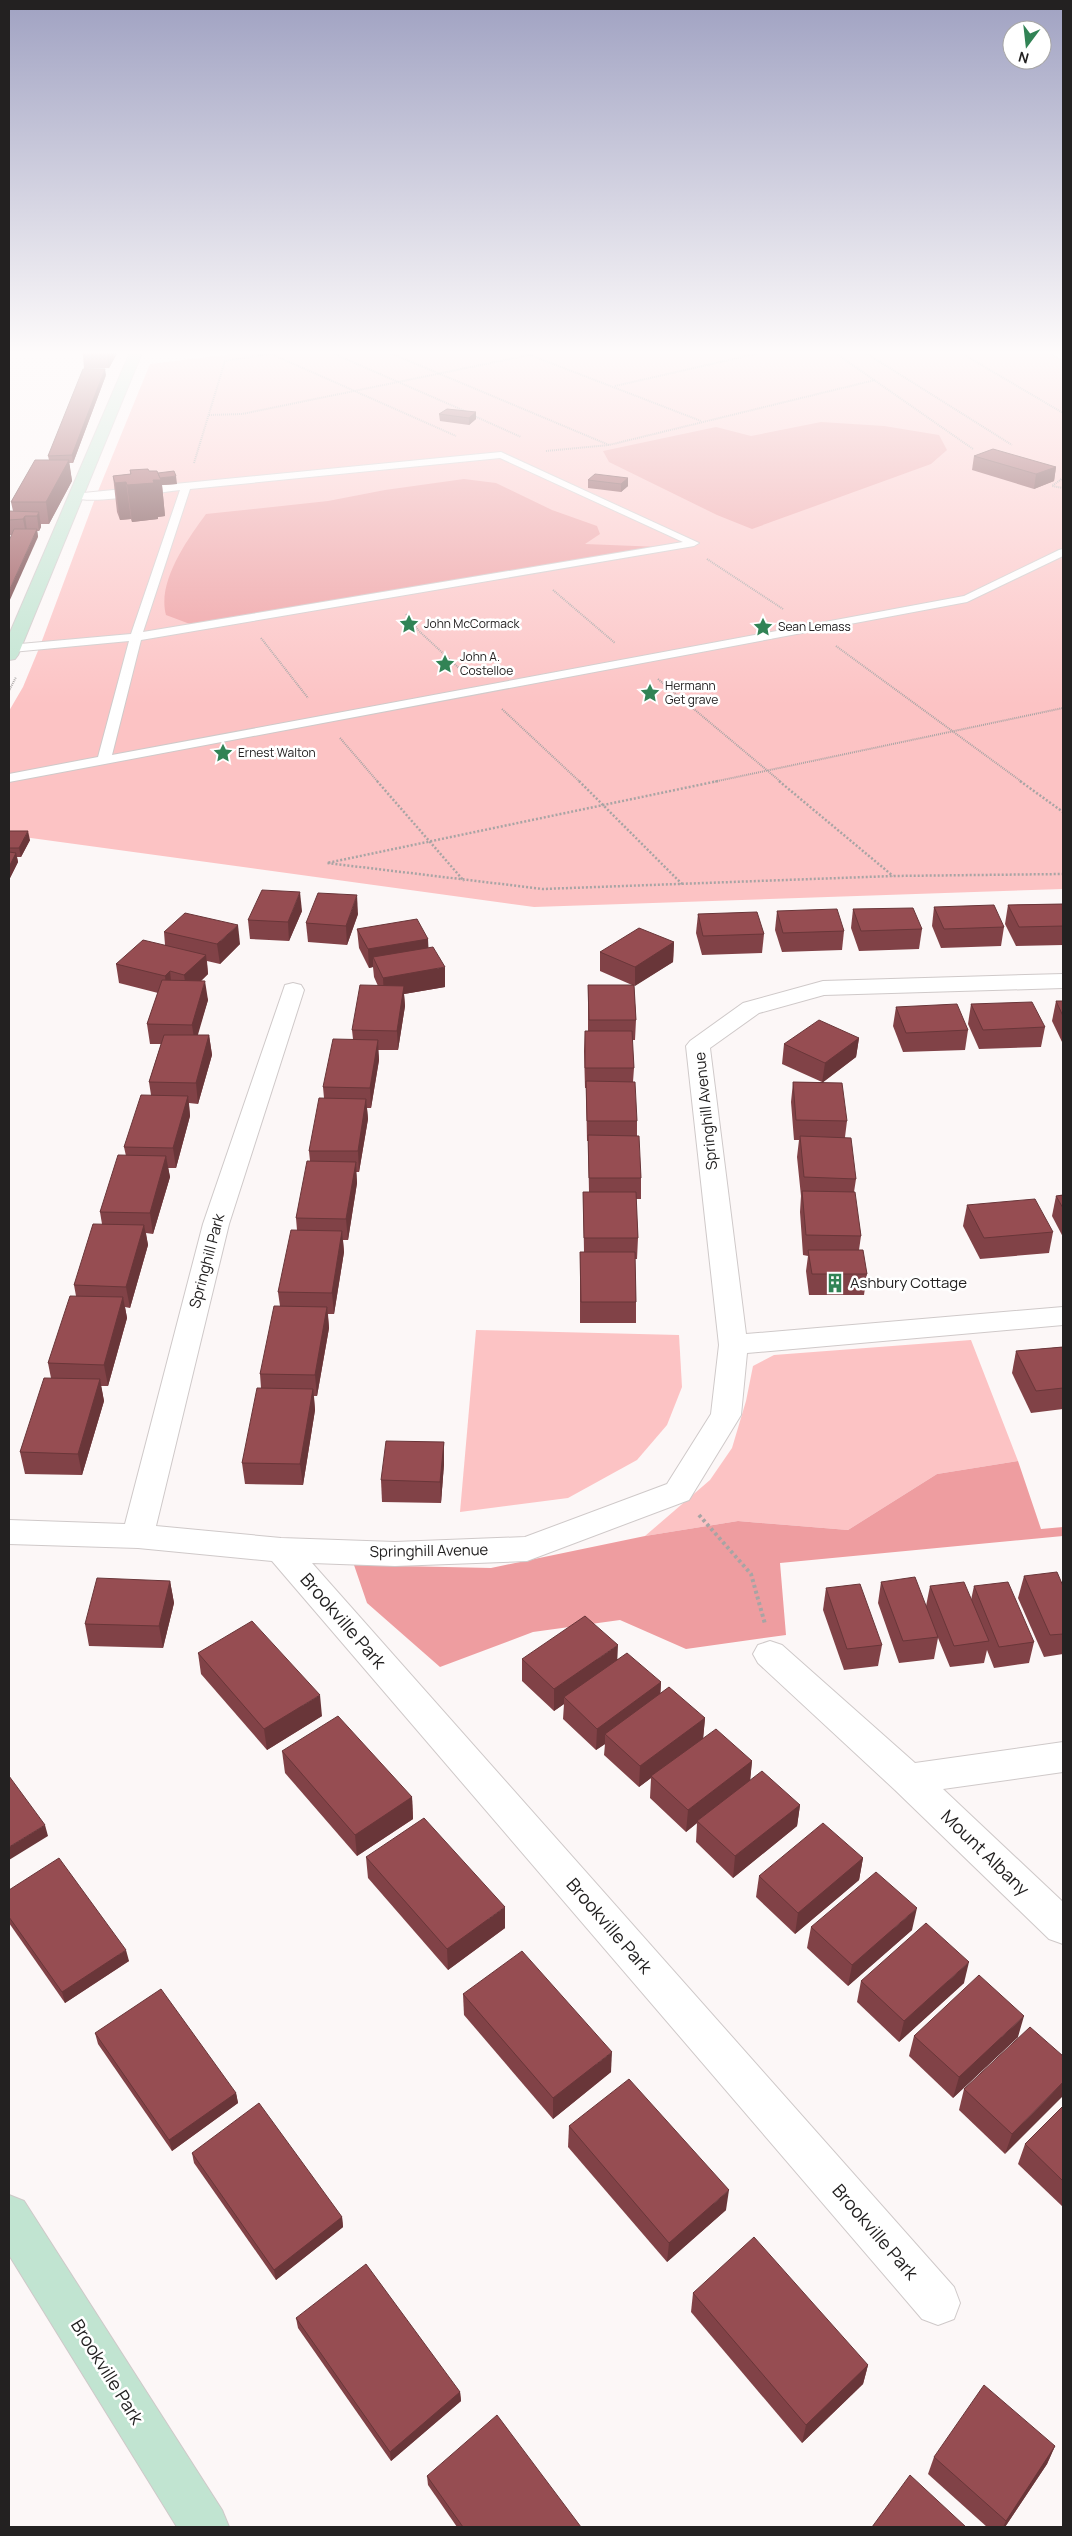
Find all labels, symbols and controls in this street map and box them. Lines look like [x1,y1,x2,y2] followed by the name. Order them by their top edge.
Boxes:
[1002,20,1052,70] north arrow
[1016,48,1031,69] text: N
[398,613,420,635] place icon: John McCormack
[424,615,521,632] place label: John McCormack
[752,616,774,638] place icon: Sean Lemass
[778,618,851,635] place label: Sean Lemass
[460,648,513,679] place label: John A. Costelloe
[434,653,456,675] place icon: John A. Costelloe
[665,677,718,708] place label: Hermann Get grave
[639,682,661,704] place icon: Hermann Get grave
[212,742,234,764] place icon: Ernest Walton
[238,744,316,761] place label: Ernest Walton
[689,1051,722,1171] street label: Springhill Avenue
[184,1211,229,1311] street label: Springhill Park
[824,1272,846,1294] building icon: Ashbury Cottage
[850,1272,967,1293] place label: Ashbury Cottage
[370,1539,489,1562] street label: Springhill Avenue
[296,1567,393,1674] street label: Brookville Park
[936,1804,1035,1901] street label: Mount Albany
[562,1872,659,1979] street label: Brookville Park
[828,2178,925,2285] street label: Brookville Park
[66,2315,150,2429] street label: Brookville Park

